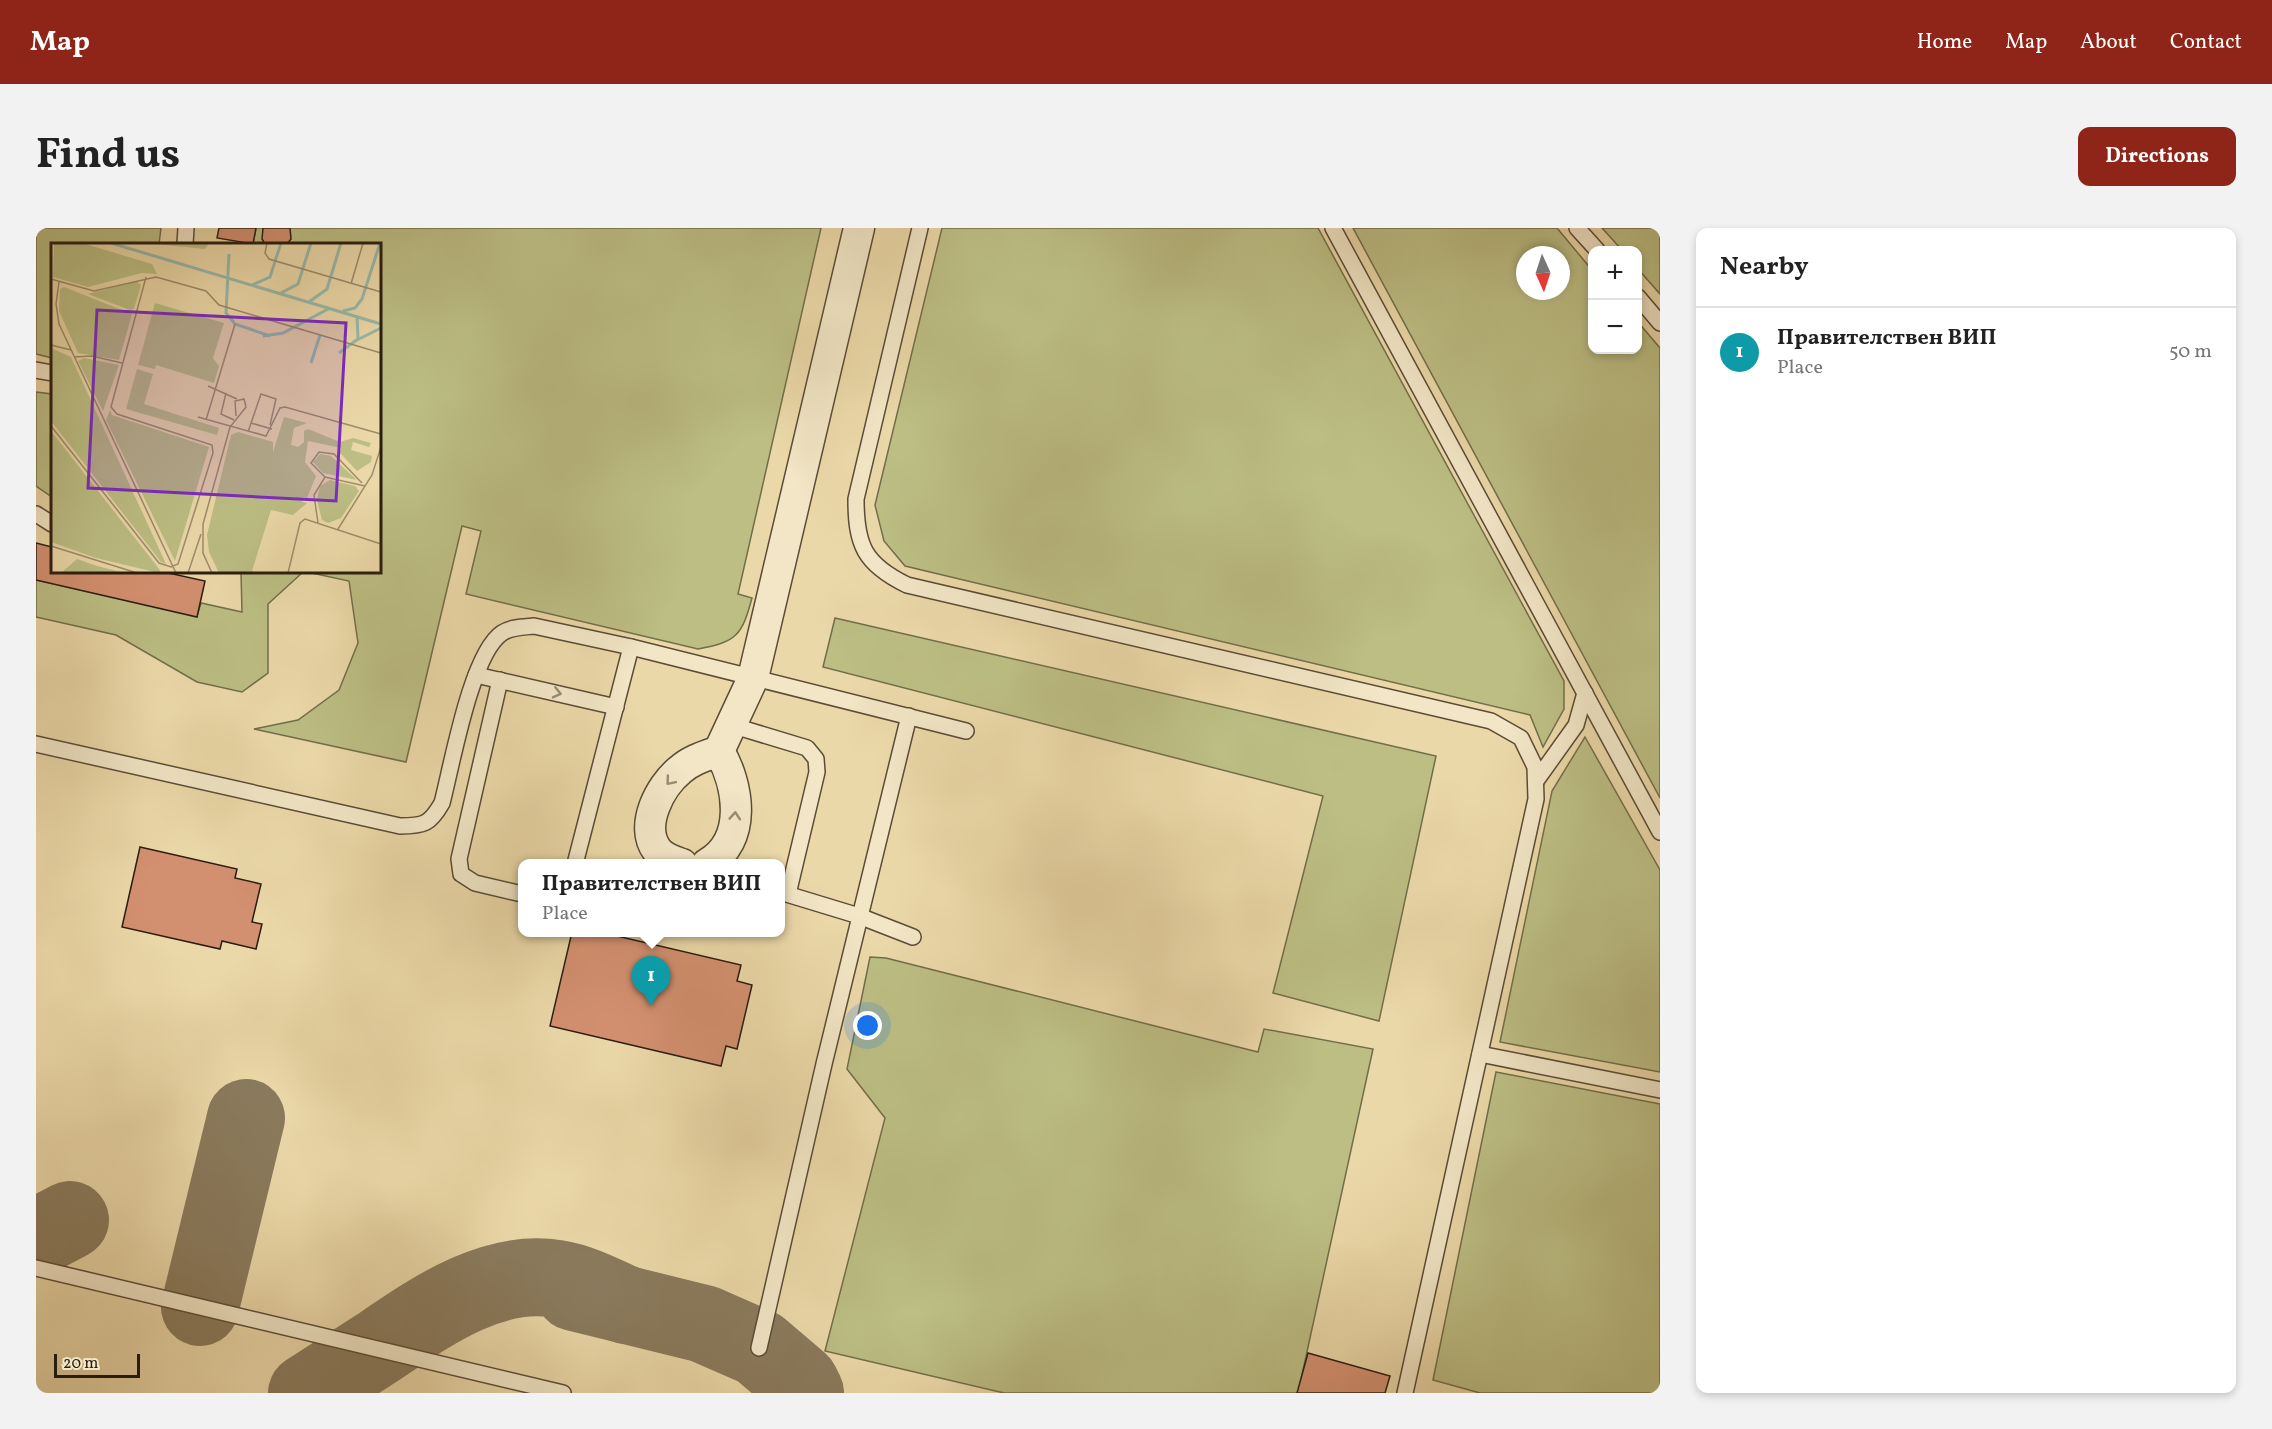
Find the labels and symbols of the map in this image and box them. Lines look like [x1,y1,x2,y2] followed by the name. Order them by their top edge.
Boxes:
[51,243,381,573] inset map
[1516,246,1570,300] north arrow
[552,686,562,699] one-way arrow
[666,774,677,785] one-way arrow
[728,812,741,821] one-way arrow
[632,956,670,1006] pin: 1
[853,1011,882,1040] your location
[54,1351,140,1378] scale bar

